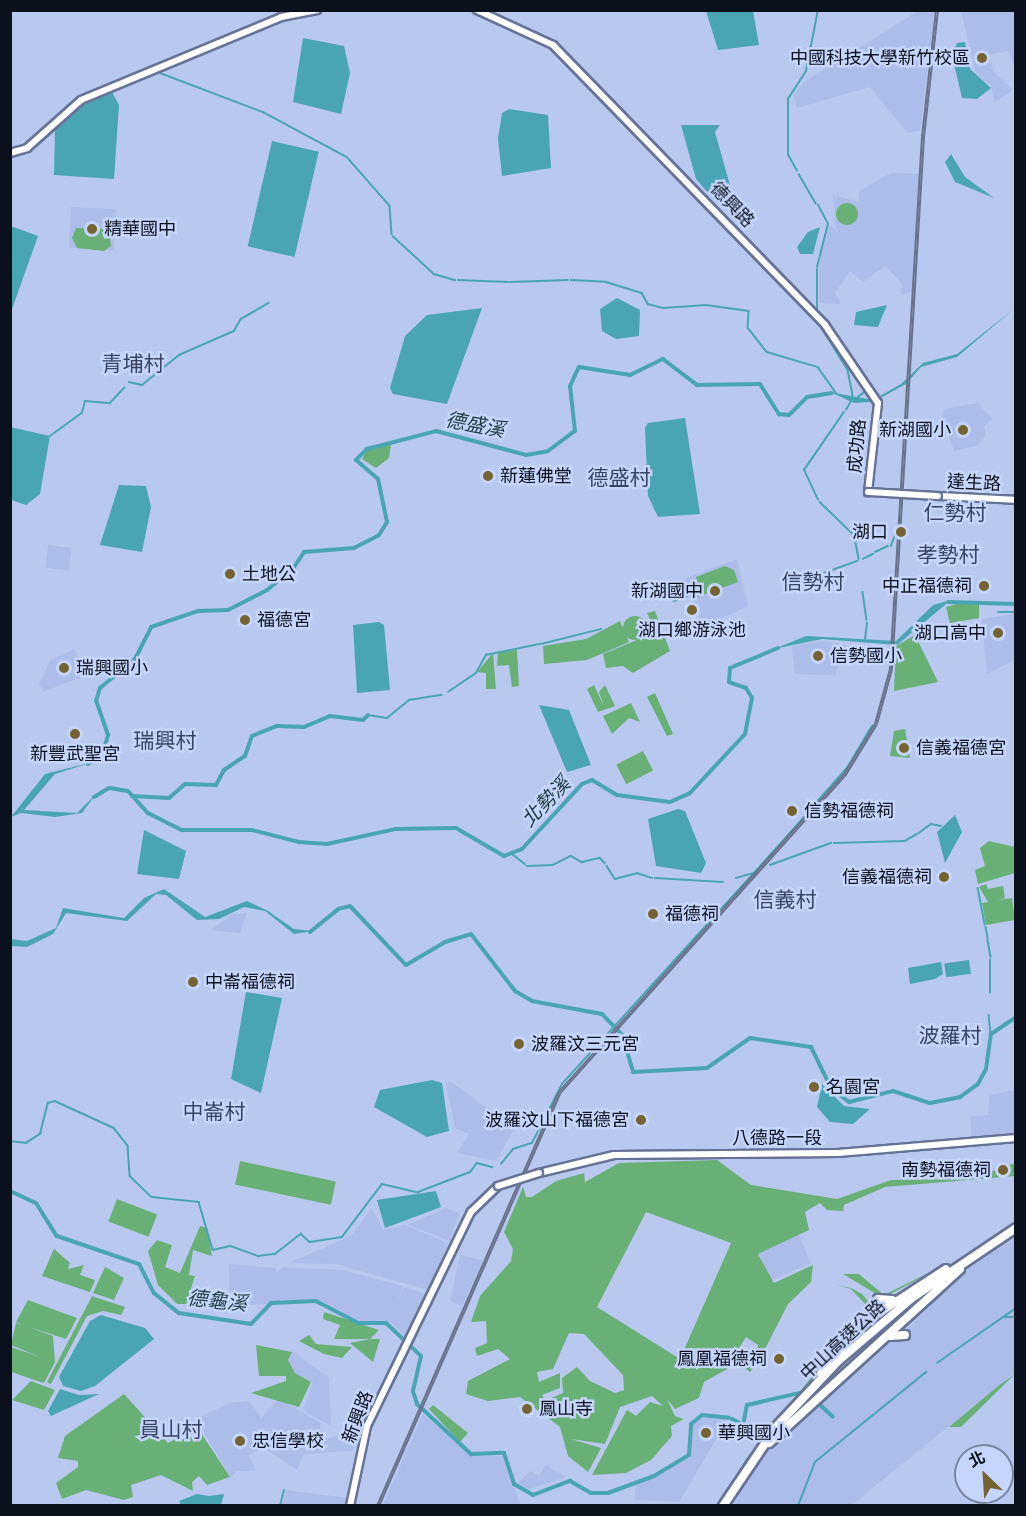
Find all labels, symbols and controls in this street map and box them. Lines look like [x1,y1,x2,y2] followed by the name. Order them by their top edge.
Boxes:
[790,47,970,69] place label: 中國科技大學新竹校區
[975,51,989,65] marker: 中國科技大學新竹校區
[705,178,759,232] street label: 德興路
[104,218,176,240] place label: 精華國中
[85,222,99,236] marker: 精華國中
[102,351,164,377] district label: 青埔村
[443,407,507,443] water label: 德盛溪
[844,418,870,474] street label: 成功路
[879,419,951,441] place label: 新湖國小
[956,423,970,437] marker: 新湖國小
[500,465,572,487] place label: 新蓮佛堂
[588,465,650,491] district label: 德盛村
[481,469,495,483] marker: 新蓮佛堂
[946,471,1002,495] street label: 達生路
[924,500,986,526] district label: 仁勢村
[852,521,888,543] place label: 湖口
[892,523,910,541] marker: 湖口
[917,542,979,568] district label: 孝勢村
[242,563,296,585] place label: 土地公
[223,567,237,581] marker: 土地公
[782,569,844,595] district label: 信勢村
[882,575,972,597] place label: 中正福德祠
[977,579,991,593] marker: 中正福德祠
[631,580,703,602] place label: 新湖國中
[708,584,722,598] marker: 新湖國中
[685,603,699,617] marker: 湖口鄉游泳池
[257,609,311,631] place label: 福德宮
[238,613,252,627] marker: 福德宮
[638,619,746,641] place label: 湖口鄉游泳池
[914,622,986,644] place label: 湖口高中
[991,626,1005,640] marker: 湖口高中
[830,645,902,667] place label: 信勢國小
[811,649,825,663] marker: 信勢國小
[76,657,148,679] place label: 瑞興國小
[57,661,71,675] marker: 瑞興國小
[68,727,82,741] marker: 新豐武聖宮
[134,728,196,754] district label: 瑞興村
[916,737,1006,759] place label: 信義福德宮
[897,741,911,755] marker: 信義福德宮
[30,743,120,765] place label: 新豐武聖宮
[517,772,575,832] water label: 北勢溪
[804,800,894,822] place label: 信勢福德祠
[785,804,799,818] marker: 信勢福德祠
[842,866,932,888] place label: 信義福德祠
[937,870,951,884] marker: 信義福德祠
[754,887,816,913] district label: 信義村
[665,903,719,925] place label: 福德祠
[646,907,660,921] marker: 福德祠
[205,971,295,993] place label: 中崙福德祠
[186,975,200,989] marker: 中崙福德祠
[919,1023,981,1049] district label: 波羅村
[531,1033,639,1055] place label: 波羅汶三元宮
[512,1037,526,1051] marker: 波羅汶三元宮
[826,1076,880,1098] place label: 名園宮
[807,1080,821,1094] marker: 名園宮
[183,1099,245,1125] district label: 中崙村
[485,1109,629,1131] place label: 波羅汶山下福德宮
[634,1113,648,1127] marker: 波羅汶山下福德宮
[732,1127,822,1149] street label: 八德路一段
[901,1159,991,1181] place label: 南勢福德祠
[996,1163,1010,1177] marker: 南勢福德祠
[186,1286,248,1316] water label: 德龜溪
[796,1295,890,1385] street label: 中山高速公路
[677,1348,767,1370] place label: 鳳凰福德祠
[772,1352,786,1366] marker: 鳳凰福德祠
[338,1388,378,1446] street label: 新興路
[539,1398,593,1420] place label: 鳳山寺
[520,1402,534,1416] marker: 鳳山寺
[140,1417,202,1443] district label: 員山村
[718,1422,790,1444] place label: 華興國小
[699,1426,713,1440] marker: 華興國小
[252,1430,324,1452] place label: 忠信學校
[233,1434,247,1448] marker: 忠信學校
[954,1444,1014,1504] north arrow
[966,1447,988,1471] text: 北

